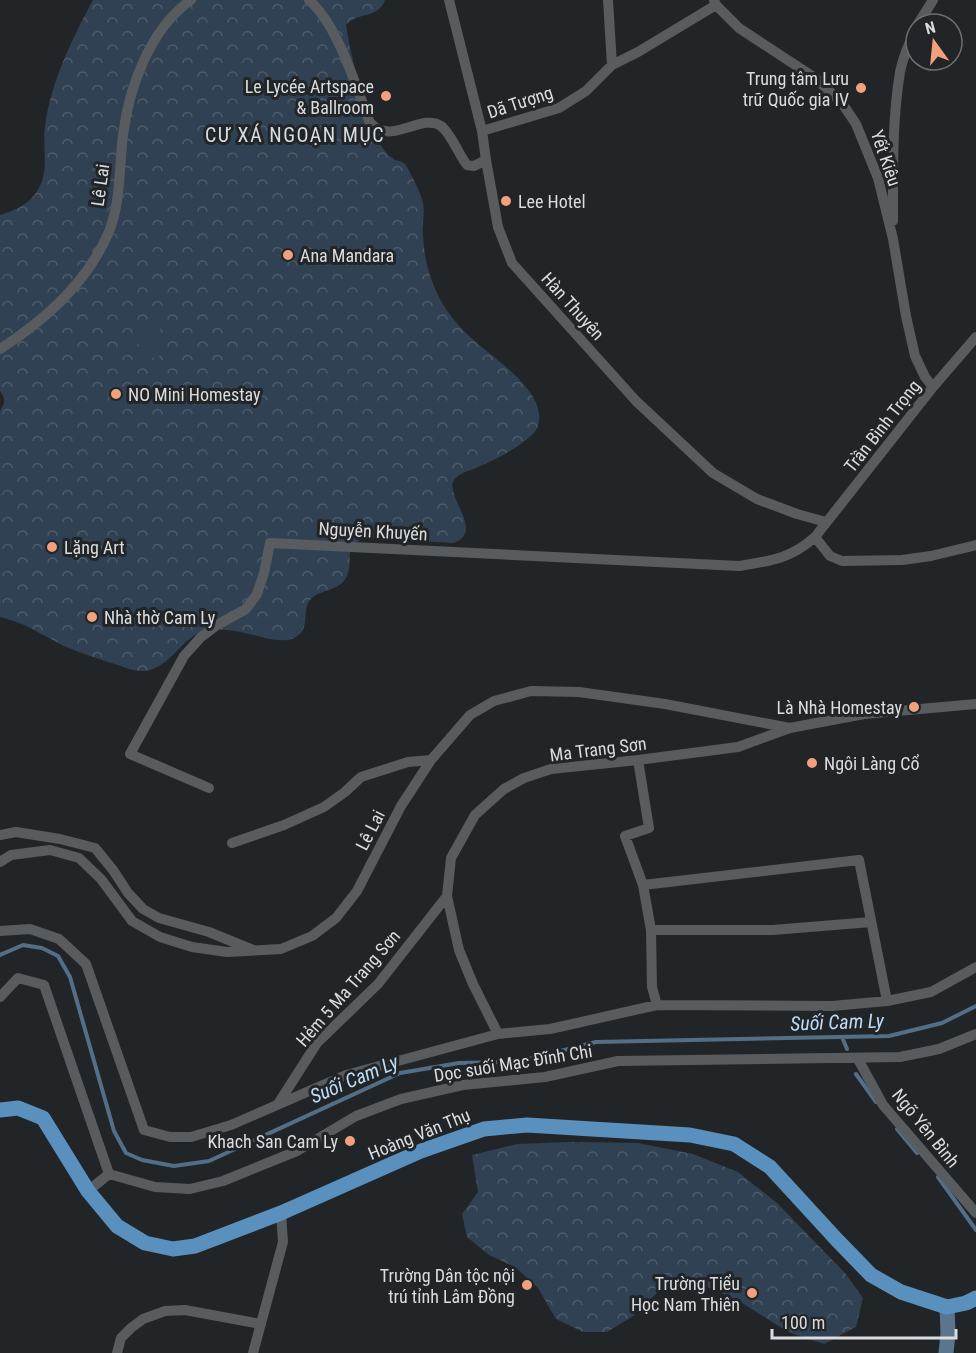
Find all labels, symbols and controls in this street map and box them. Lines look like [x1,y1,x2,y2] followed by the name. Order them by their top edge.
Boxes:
[904,12,964,72] north arrow
[923,18,937,38] text: N
[743,68,849,110] place label: Trung tâm Lưu trữ Quốc gia IV
[245,76,374,118] place label: Le Lycée Artspace & Ballroom
[854,81,868,95] marker: Trung tâm Lưu trữ Quốc gia IV
[485,82,555,122] street label: Dã Tượng
[379,89,393,103] marker: Le Lycée Artspace & Ballroom
[205,123,385,147] district label: CƯ XÁ NGOẠN MỤC
[867,127,905,189] street label: Yết Kiêu
[87,163,113,207] street label: Lê Lai
[518,191,586,212] place label: Lee Hotel
[499,194,513,208] marker: Lee Hotel
[300,245,394,266] place label: Ana Mandara
[281,248,295,262] marker: Ana Mandara
[537,268,609,344] street label: Hàn Thuyên
[839,376,925,476] street label: Trần Bình Trọng
[128,384,261,405] place label: NO Mini Homestay
[109,387,123,401] marker: NO Mini Homestay
[318,518,428,544] street label: Nguyễn Khuyến
[64,537,125,558] place label: Lặng Art
[45,540,59,554] marker: Lặng Art
[104,607,216,628] place label: Nhà thờ Cam Ly
[85,610,99,624] marker: Nhà thờ Cam Ly
[776,697,903,718] place label: Là Nhà Homestay
[907,700,921,714] marker: Là Nhà Homestay
[548,733,648,765] street label: Ma Trang Sơn
[824,753,919,774] place label: Ngôi Làng Cổ
[805,756,819,770] marker: Ngôi Làng Cổ
[351,806,389,854] street label: Lê Lai
[292,925,404,1051] street label: Hẻm 5 Ma Trang Sơn
[790,1008,885,1036] water label: Suối Cam Ly
[432,1040,594,1086] street label: Dọc suối Mạc Đĩnh Chi
[306,1049,403,1108] water label: Suối Cam Ly
[888,1085,964,1171] street label: Ngõ Yên Bình
[365,1104,473,1164] street label: Hoàng Văn Thụ
[208,1131,338,1152] place label: Khach San Cam Ly
[343,1134,357,1148] marker: Khach San Cam Ly
[380,1265,515,1307] place label: Trường Dân tộc nội trú tỉnh Lâm Đồng
[631,1273,740,1315] place label: Trường Tiểu Học Nam Thiên
[520,1278,534,1292] marker: Trường Dân tộc nội trú tỉnh Lâm Đồng
[745,1286,759,1300] marker: Trường Tiểu Học Nam Thiên
[772,1302,956,1340] scale bar
[781,1312,825,1333] text: 100 m

